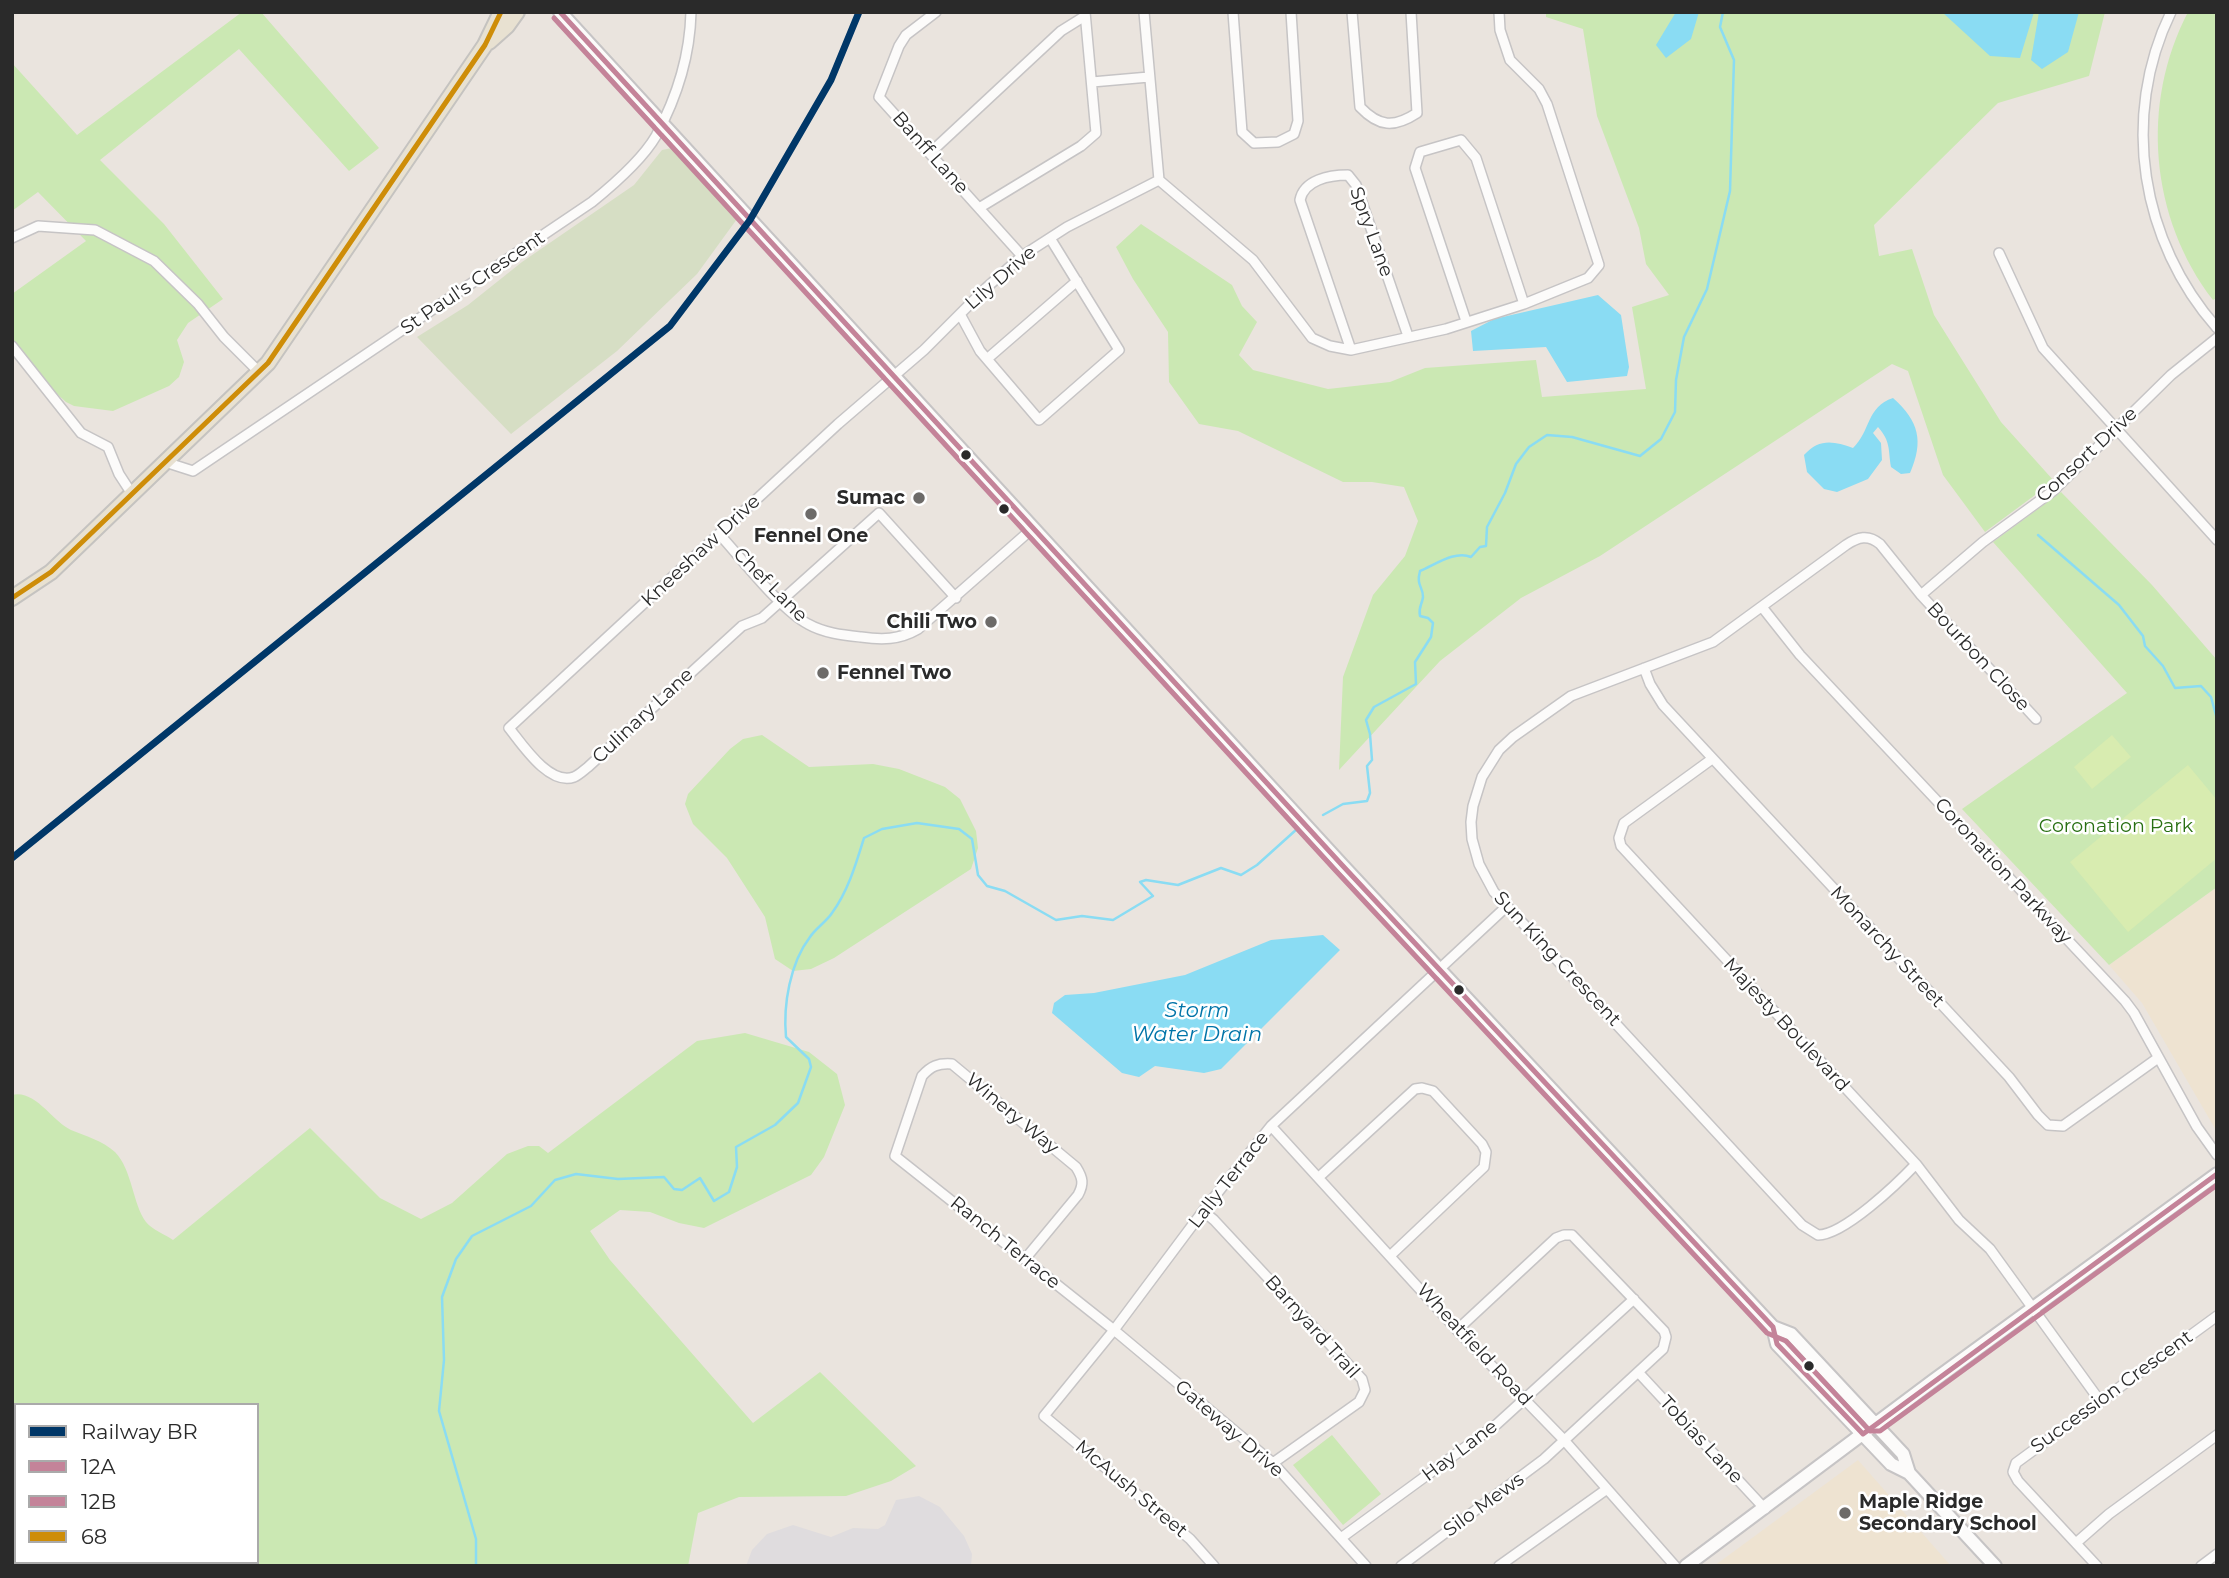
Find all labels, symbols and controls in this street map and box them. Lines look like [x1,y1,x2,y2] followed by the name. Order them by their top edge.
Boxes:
[887,107,973,199] street label: Banff Lane
[1344,184,1398,280] street label: Spry Lane
[397,226,549,340] street label: St Paul's Crescent
[961,241,1041,315] street label: Lily Drive
[2032,403,2142,507] street label: Consort Drive
[959,448,973,462] unlabelled marker
[837,487,905,509] place label: Sumac
[637,490,765,612] street label: Kneeshaw Drive
[911,490,927,506] marker: Sumac
[997,502,1011,516] unlabelled marker
[803,506,819,522] marker: Fennel One
[754,525,868,547] place label: Fennel One
[728,543,812,627] street label: Chef Lane
[1922,598,2034,716] street label: Bourbon Close
[886,611,977,633] place label: Chili Two
[983,614,999,630] marker: Chili Two
[837,662,951,684] place label: Fennel Two
[588,663,698,769] street label: Culinary Lane
[815,665,831,681] marker: Fennel Two
[1929,793,2077,949] street label: Coronation Parkway
[2039,815,2193,837] park label: Coronation Park
[1825,882,1949,1012] street label: Monarchy Street
[1489,887,1625,1031] street label: Sun King Crescent
[1718,953,1854,1097] street label: Majesty Boulevard
[1452,983,1466,997] unlabelled marker
[1132,998,1262,1048] water label: Storm Water Drain
[961,1069,1063,1159] street label: Winery Way
[1184,1127,1274,1233] street label: Lally Terrace
[945,1192,1065,1294] street label: Ranch Terrace
[1260,1271,1364,1383] street label: Barnyard Trail
[1411,1279,1537,1411] street label: Wheatfield Road
[2027,1326,2197,1458] street label: Succession Crescent
[1802,1359,1816,1373] unlabelled marker
[1170,1376,1288,1482] street label: Gateway Drive
[1654,1391,1748,1489] street label: Tobias Lane
[14,1403,259,1564] legend
[1418,1415,1502,1487] street label: Hay Lane
[81,1419,198,1444] text: Railway BR
[1070,1435,1192,1543] street label: McAush Street
[81,1454,116,1479] text: 12A
[1439,1468,1529,1542] street label: Silo Mews
[81,1489,116,1514] text: 12B
[1859,1491,2037,1535] place label: Maple Ridge Secondary School
[1837,1505,1853,1521] marker: Maple Ridge Secondary School
[81,1524,107,1549] text: 68

